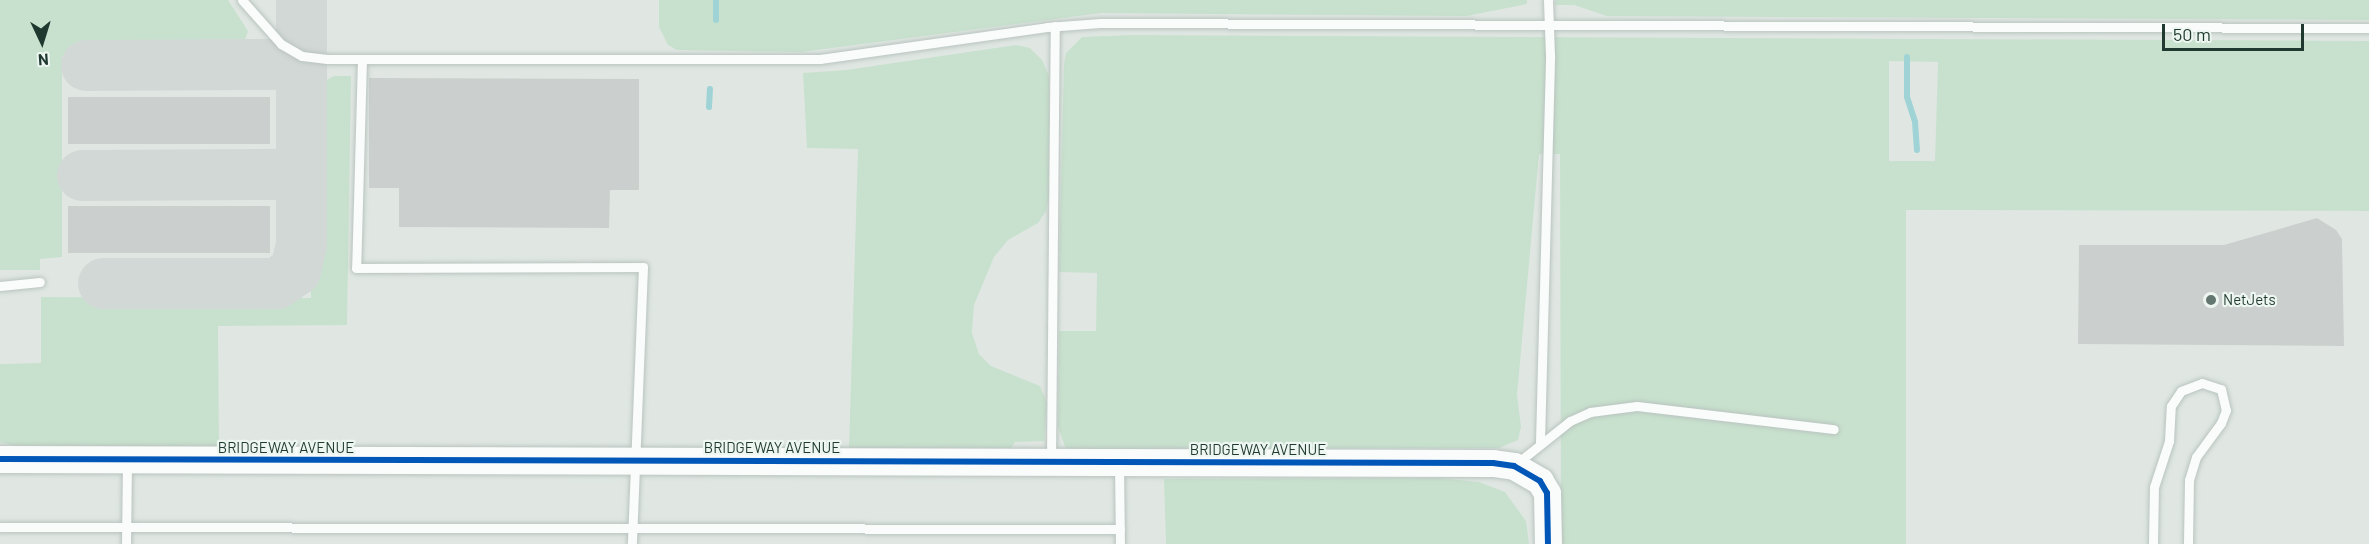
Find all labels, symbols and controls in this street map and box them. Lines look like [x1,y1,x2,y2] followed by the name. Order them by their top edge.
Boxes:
[12,12,72,72] north arrow
[2165,12,2308,50] scale bar
[2173,23,2211,45] text: 50 m
[37,51,49,70] text: N
[2223,291,2276,309] place label: NetJets
[2204,293,2218,307] marker: NetJets
[218,439,354,457] street label: BRIDGEWAY AVENUE
[704,439,840,457] street label: BRIDGEWAY AVENUE
[1190,441,1326,459] street label: BRIDGEWAY AVENUE

